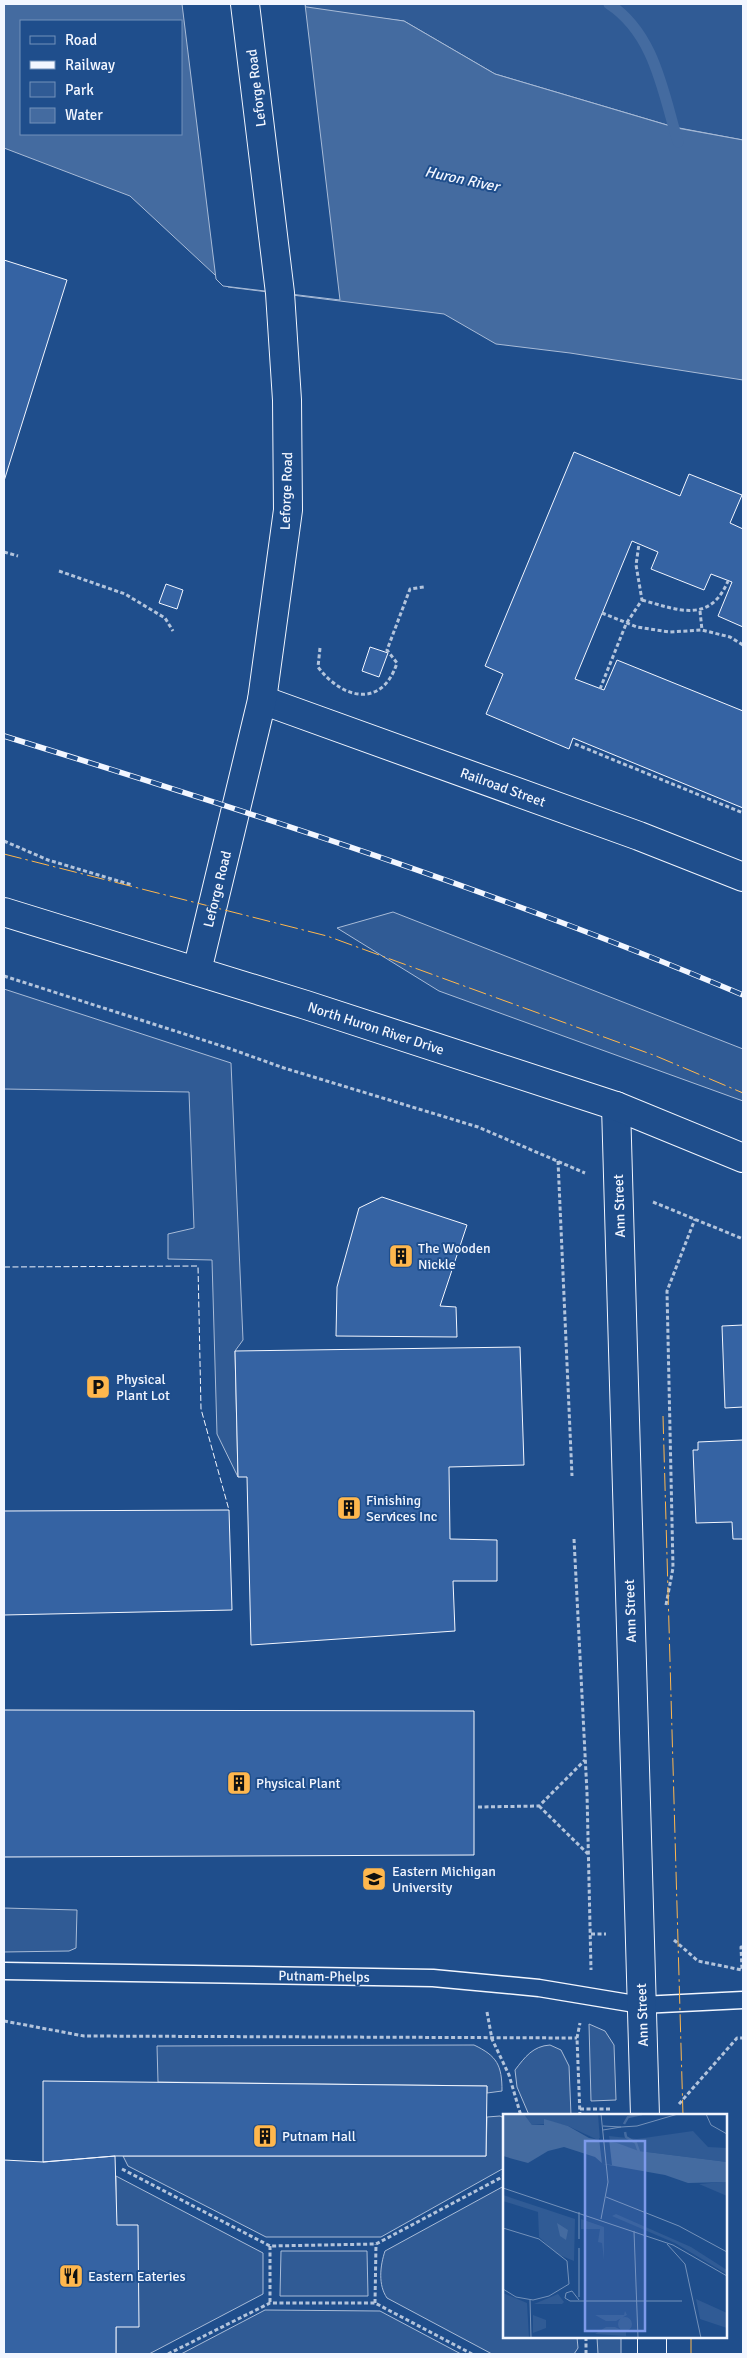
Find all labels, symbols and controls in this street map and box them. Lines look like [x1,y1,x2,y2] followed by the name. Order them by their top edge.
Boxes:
[20,20,182,135] legend
[65,31,97,49] text: Road
[243,48,270,128] street label: Leforge Road
[65,56,115,74] text: Railway
[65,81,94,99] text: Park
[65,106,103,124] text: Water
[423,162,503,196] water label: Huron River
[277,452,296,530] street label: Leforge Road
[458,764,548,811] street label: Railroad Street
[200,849,235,929] street label: Leforge Road
[305,998,446,1059] street label: North Huron River Drive
[610,1174,629,1238] street label: Ann Street
[418,1240,491,1273] place label: The Wooden Nickle
[388,1243,414,1269] building icon: The Wooden Nickle
[116,1371,170,1404] place label: Physical Plant Lot
[85,1374,111,1400] parking icon: Physical Plant Lot
[366,1492,438,1525] place label: Finishing Services Inc
[336,1495,362,1521] building icon: Finishing Services Inc
[621,1579,640,1643] street label: Ann Street
[226,1770,252,1796] building icon: Physical Plant
[256,1775,341,1792] place label: Physical Plant
[392,1863,496,1896] place label: Eastern Michigan University
[361,1866,387,1892] school or university icon: Eastern Michigan University
[278,1967,370,1986] street label: Putnam-Phelps
[633,1983,652,2047] street label: Ann Street
[503,2114,727,2338] inset map
[252,2123,278,2149] building icon: Putnam Hall
[282,2128,356,2145] place label: Putnam Hall
[58,2263,84,2289] restaurant icon: Eastern Eateries
[88,2268,186,2285] place label: Eastern Eateries

